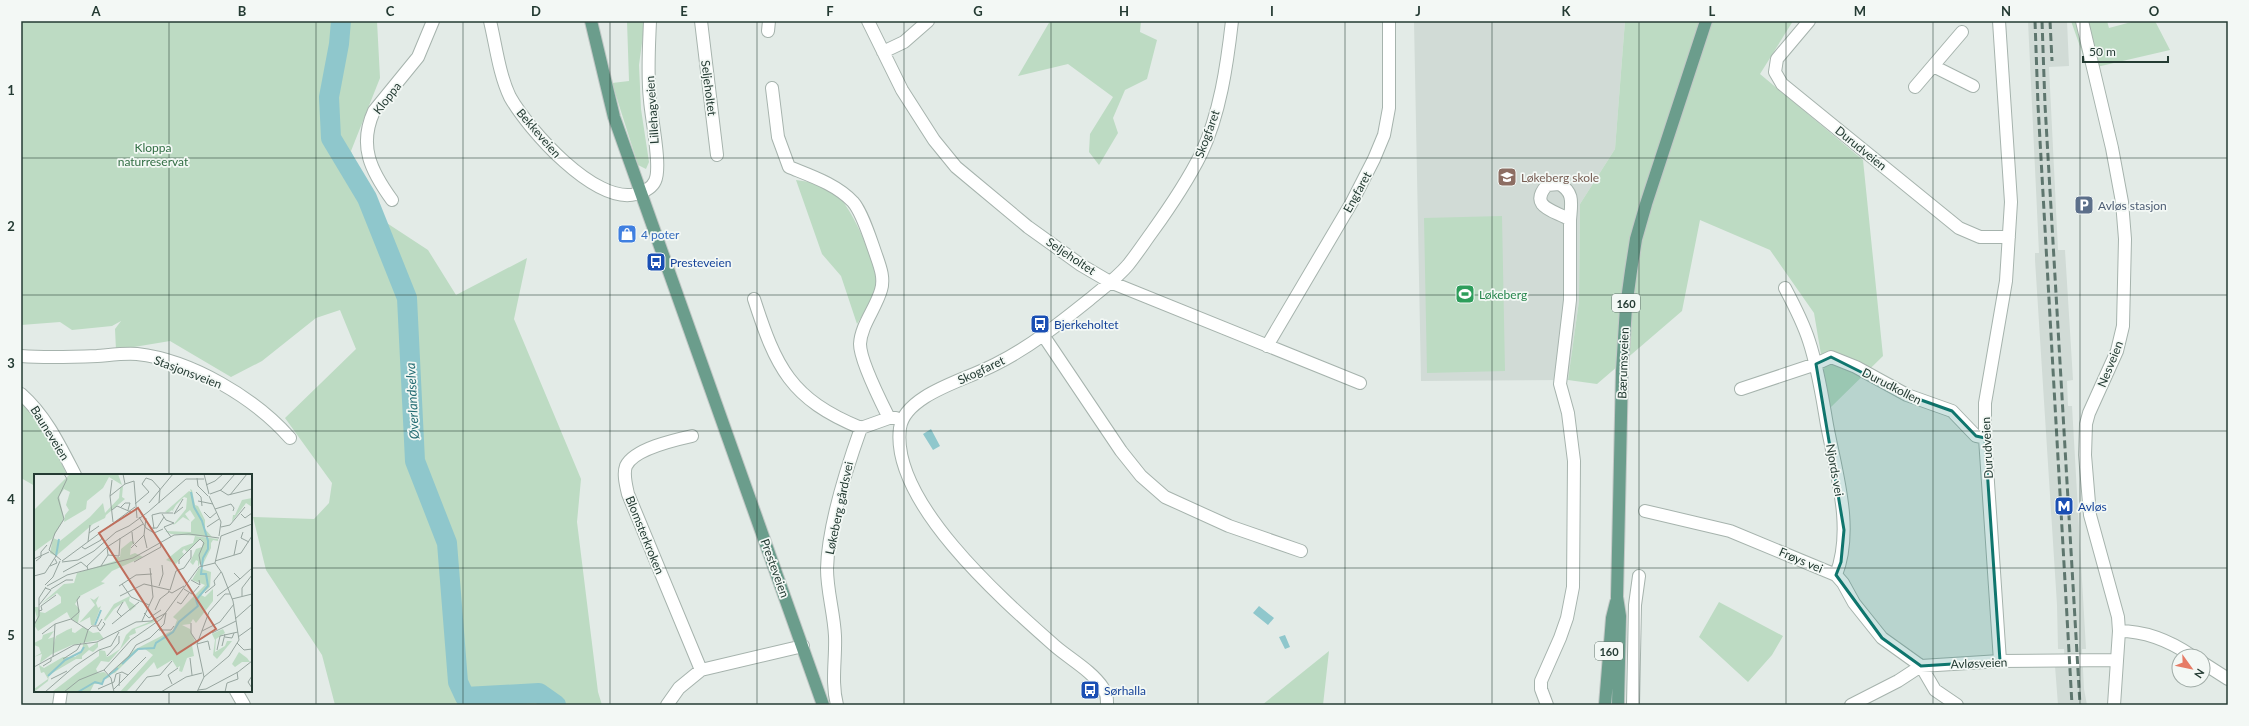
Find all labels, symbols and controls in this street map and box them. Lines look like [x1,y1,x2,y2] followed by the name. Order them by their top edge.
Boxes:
[90,3,101,19] text: A
[238,3,247,19] text: B
[386,3,395,19] text: C
[531,3,541,19] text: D
[680,3,688,19] text: E
[826,3,834,19] text: F
[973,3,983,19] text: G
[1119,3,1129,19] text: H
[1270,3,1274,19] text: I
[1415,3,1421,19] text: J
[1562,3,1572,19] text: K
[1709,3,1716,19] text: L
[1854,3,1866,19] text: M
[2001,3,2011,19] text: N
[2149,3,2160,19] text: O
[2083,38,2168,64] scale bar
[2089,44,2116,59] text: 50 m
[698,59,720,117] street label: Seljeholtet
[642,75,662,145] street label: Lillehagveien
[370,79,404,117] street label: Kloppa
[7,82,15,98] text: 1
[514,105,564,161] street label: Bekkeveien
[1191,107,1223,160] street label: Skogfaret
[1832,123,1890,173] street label: Durudveien
[118,140,189,169] park label: Kloppa naturreservat
[1496,166,1518,188] school or university icon: Løkeberg skole
[1340,168,1375,215] street label: Engfaret
[1521,170,1599,185] place label: Løkeberg skole
[2073,194,2095,216] parking icon: Avløs stasjon
[2098,198,2167,213] place label: Avløs stasjon
[7,218,15,234] text: 2
[616,223,638,245] shop icon: 4 poter
[641,227,680,242] place label: 4 poter
[1044,234,1099,278] street label: Seljeholtet
[645,251,667,273] bus stop icon: Presteveien
[670,255,732,270] place label: Presteveien
[1454,283,1476,305] sports icon: Løkeberg
[1479,287,1527,302] place label: Løkeberg
[1612,294,1640,312] road number: 160
[1029,313,1051,335] bus stop icon: Bjerkeholtet
[1054,317,1119,332] place label: Bjerkeholtet
[1614,327,1632,399] street label: Bærumsveien
[2094,339,2126,389] street label: Nesveien
[152,352,224,392] street label: Stasjonsveien
[955,352,1007,387] street label: Skogfaret
[7,355,15,371] text: 3
[402,362,422,440] water label: Øverlandselva
[1860,365,1924,407] street label: Durudkollen
[27,403,73,463] street label: Bauneveien
[1978,417,1996,479] street label: Durudveien
[1823,443,1847,497] street label: Njords vei
[822,460,856,556] street label: Løkeberg gårdsvei
[34,474,252,692] inset map
[7,491,15,507] text: 4
[622,494,668,576] street label: Blomsterkroken
[2053,495,2075,517] metro station icon: Avløs
[2078,499,2107,514] place label: Avløs
[757,537,793,599] street label: Presteveien
[1777,544,1825,576] street label: Frøys vei
[7,627,15,643] text: 5
[1595,642,1623,660] road number: 160
[2171,648,2211,688] north arrow
[1950,655,2008,671] street label: Avløsveien
[2192,667,2208,681] text: N
[1079,679,1101,701] bus stop icon: Sørhalla
[1104,683,1146,698] place label: Sørhalla

